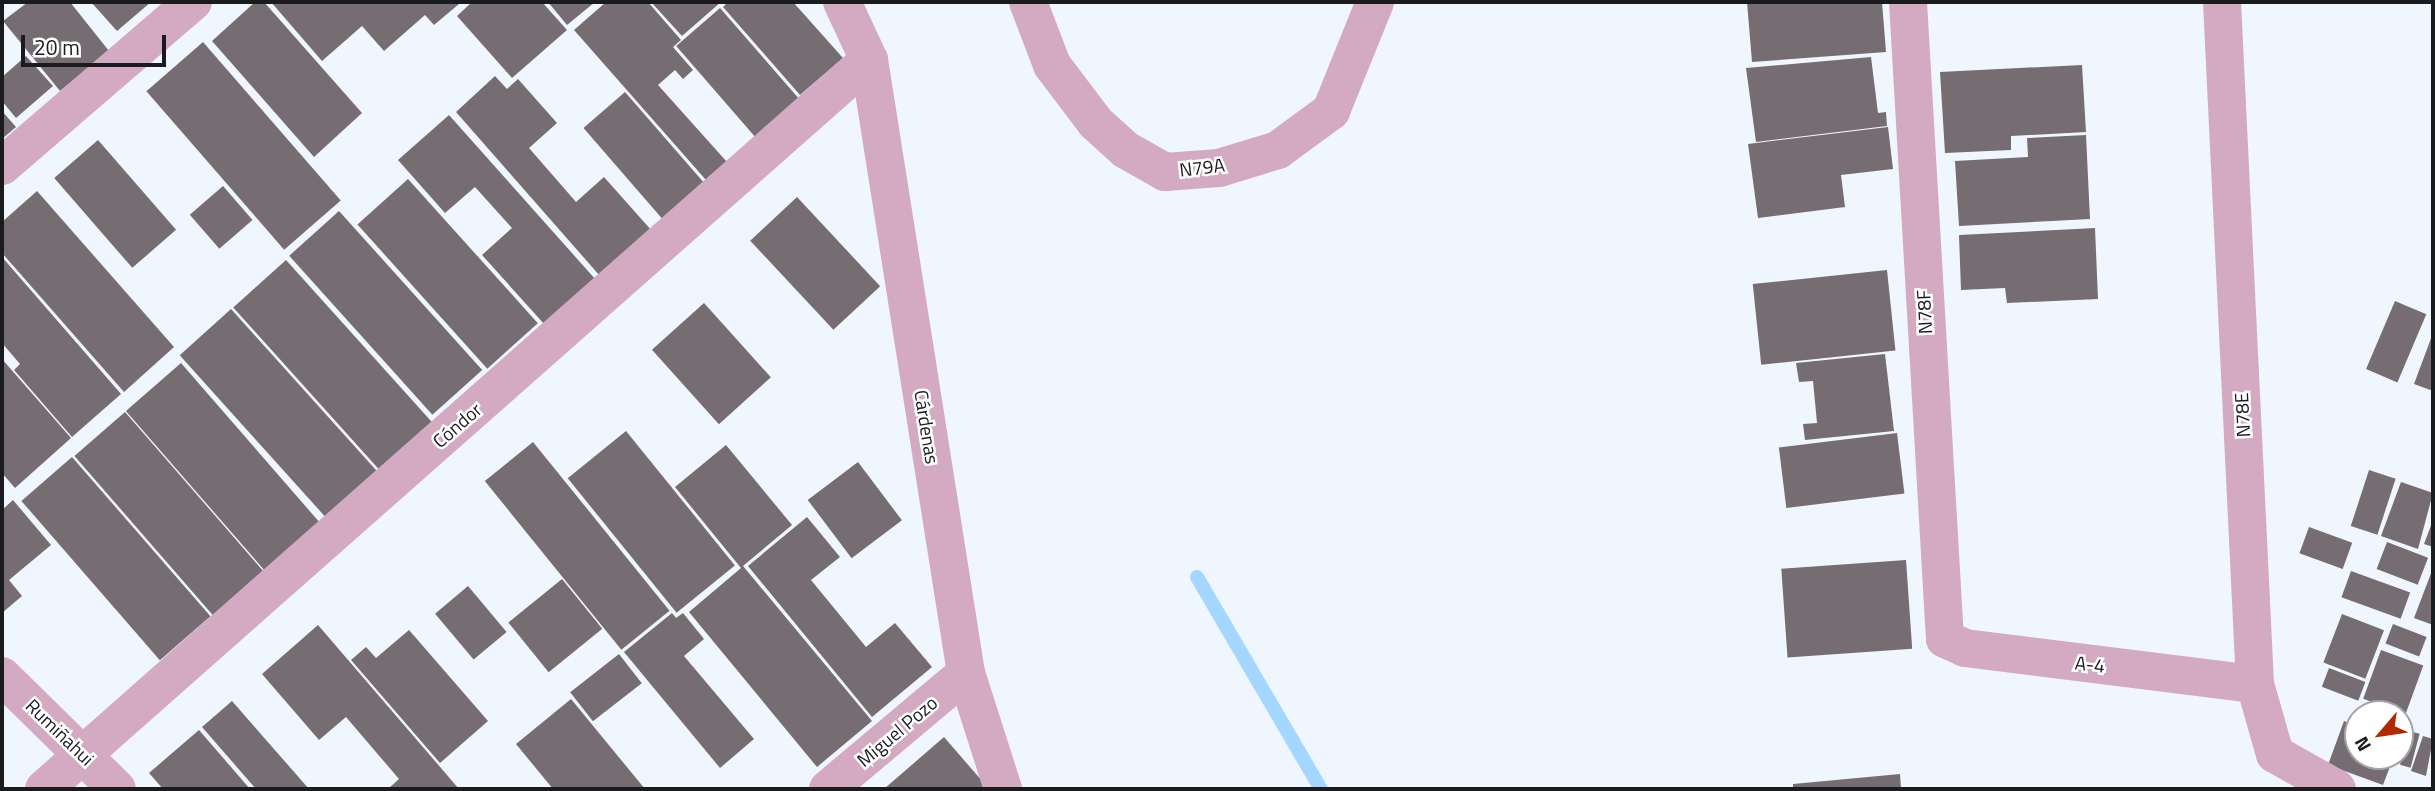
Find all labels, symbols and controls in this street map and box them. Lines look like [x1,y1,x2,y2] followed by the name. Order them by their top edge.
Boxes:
[24,21,170,65] scale bar
[34,31,80,63] text: 20 m
[1178,153,1226,181] street label: N79A
[1911,289,1937,335] street label: N78F
[910,388,944,466] street label: Cárdenas
[2229,392,2255,438] street label: N78E
[428,398,486,452] street label: Cóndor
[2074,651,2106,677] street label: A-4
[852,691,942,771] street label: Miguel Pozo
[21,694,99,770] street label: Rumiñahui
[2344,700,2414,770] north arrow
[2346,732,2378,757] text: N

